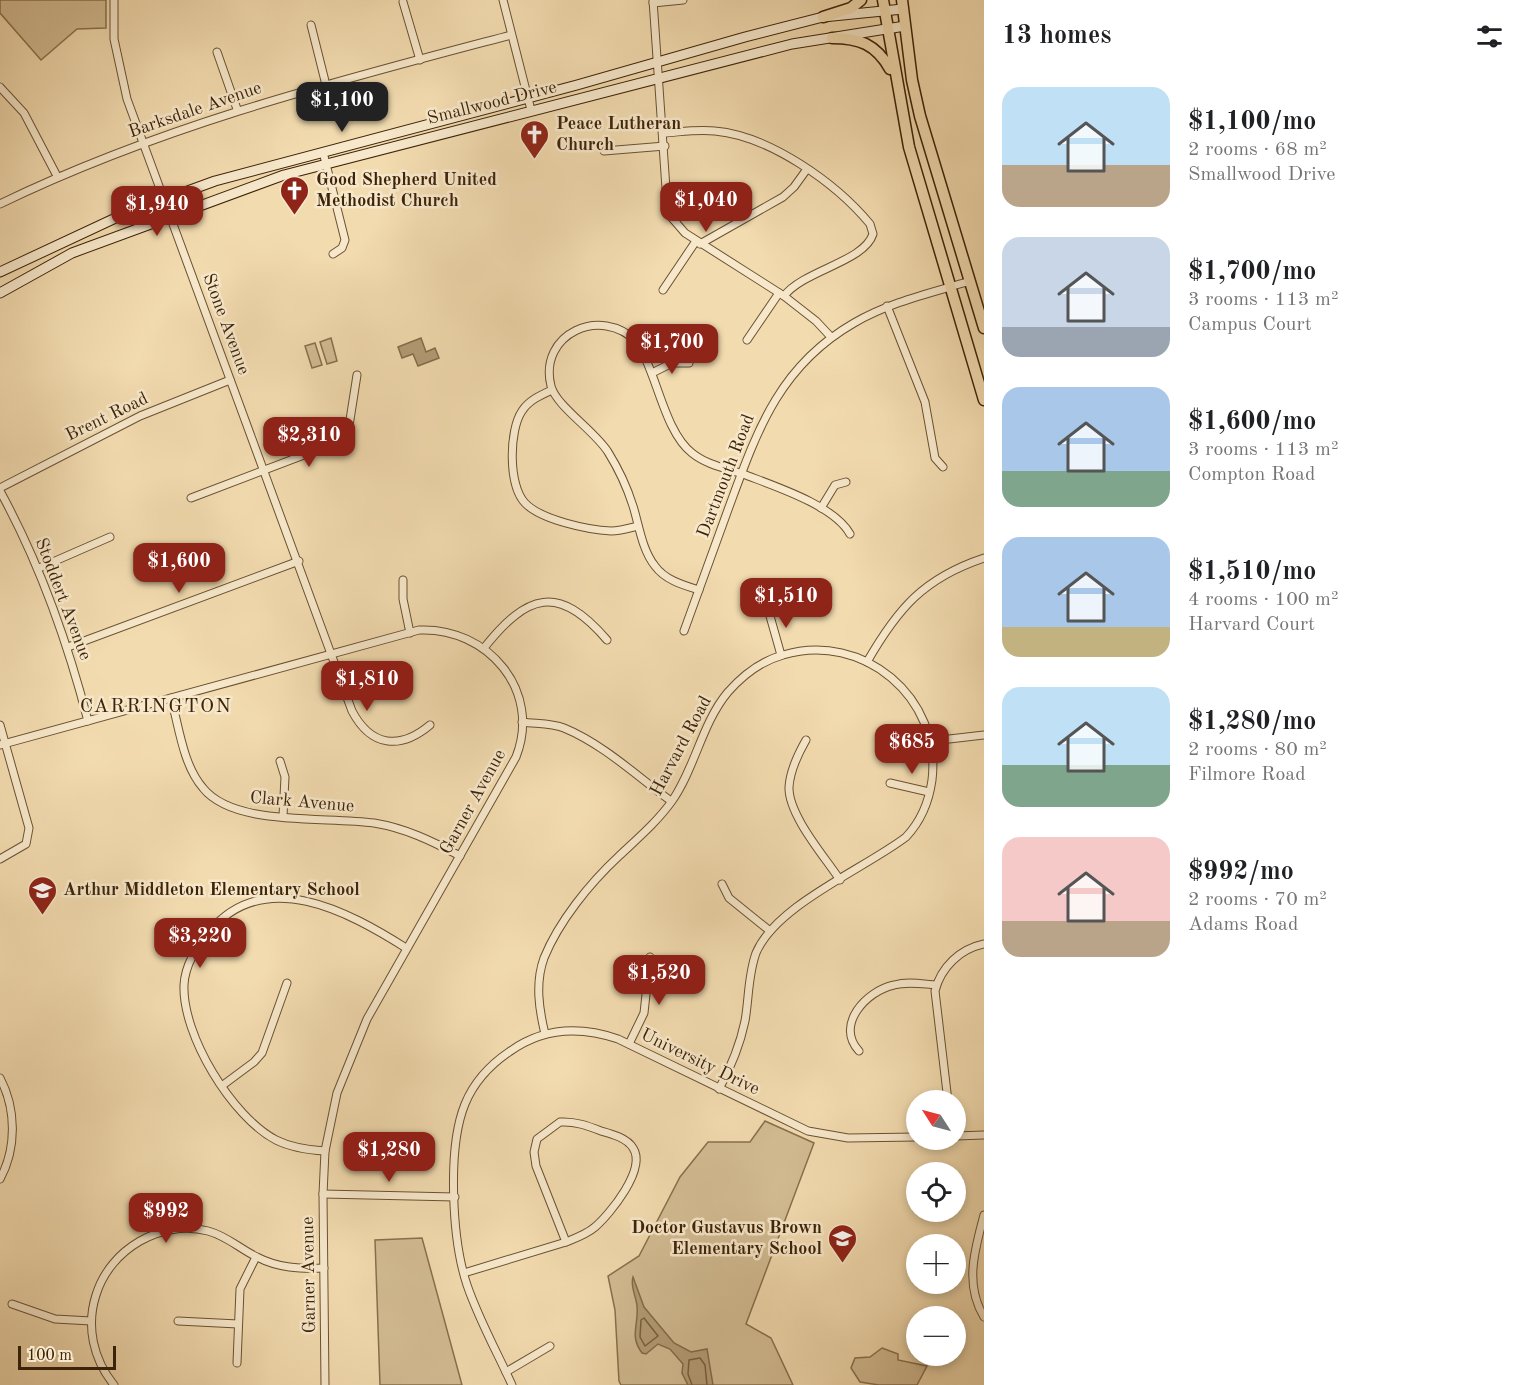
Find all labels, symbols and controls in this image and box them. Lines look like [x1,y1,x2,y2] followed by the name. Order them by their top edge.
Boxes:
[1473,20,1506,53] icon: filters
[1002,23,1111,49] text: 13 homes
[425,78,559,128] street label: Smallwood Drive
[126,79,264,141] street label: Barksdale Avenue
[293,82,391,133] pin: $1,100
[310,91,374,111] text: $1,100
[1188,109,1316,135] text: $1,100/mo
[1050,111,1122,183] icon: home
[556,115,681,154] place label: Peace Lutheran Church
[519,118,551,160] church icon: Peace Lutheran Church
[1188,140,1327,160] text: 2 rooms · 68 m²
[1188,165,1335,185] text: Smallwood Drive
[316,171,497,210] place label: Good Shepherd United Methodist Church
[279,174,311,216] church icon: Good Shepherd United Methodist Church
[657,182,755,233] pin: $1,040
[108,186,206,237] pin: $1,940
[674,191,738,211] text: $1,040
[125,195,189,215] text: $1,940
[1188,259,1316,285] text: $1,700/mo
[1050,261,1122,333] icon: home
[199,271,253,377] street label: Stone Avenue
[1188,290,1338,310] text: 3 rooms · 113 m²
[1188,315,1312,335] text: Campus Court
[623,324,721,375] pin: $1,700
[640,333,704,353] text: $1,700
[63,389,151,445] street label: Brent Road
[1188,409,1316,435] text: $1,600/mo
[1050,411,1122,483] icon: home
[694,412,758,540] street label: Dartmouth Road
[260,417,358,468] pin: $2,310
[277,426,341,446] text: $2,310
[1188,440,1338,460] text: 3 rooms · 113 m²
[1188,465,1315,485] text: Compton Road
[31,535,95,663] street label: Stoddert Avenue
[130,543,228,594] pin: $1,600
[147,552,211,572] text: $1,600
[1188,559,1316,585] text: $1,510/mo
[1050,561,1122,633] icon: home
[737,578,835,629] pin: $1,510
[754,587,818,607] text: $1,510
[1188,590,1338,610] text: 4 rooms · 100 m²
[1188,615,1315,635] text: Harvard Court
[318,661,416,712] pin: $1,810
[335,670,399,690] text: $1,810
[647,693,715,799] street label: Harvard Road
[80,697,232,717] district label: CARRINGTON
[1188,709,1316,735] text: $1,280/mo
[1050,711,1122,783] icon: home
[876,724,948,775] pin: $685
[889,733,935,753] text: $685
[1188,740,1327,760] text: 2 rooms · 80 m²
[437,747,509,857] street label: Garner Avenue
[1188,765,1306,785] text: Filmore Road
[249,788,355,816] street label: Clark Avenue
[1188,859,1294,885] text: $992/mo
[1050,861,1122,933] icon: home
[26,874,58,916] school or university icon: Arthur Middleton Elementary School
[63,881,360,899] place label: Arthur Middleton Elementary School
[1188,890,1327,910] text: 2 rooms · 70 m²
[1188,915,1298,935] text: Adams Road
[151,918,249,969] pin: $3,220
[168,927,232,947] text: $3,220
[610,955,708,1006] pin: $1,520
[627,964,691,984] text: $1,520
[638,1025,762,1099] street label: University Drive
[906,1090,966,1150] north arrow
[906,1090,966,1366] map controls
[340,1132,438,1183] pin: $1,280
[357,1141,421,1161] text: $1,280
[906,1162,966,1222] button: locate
[130,1193,202,1244] pin: $992
[143,1202,189,1222] text: $992
[299,1216,319,1334] street label: Garner Avenue
[631,1219,822,1258] place label: Doctor Gustavus Brown Elementary School
[827,1222,859,1264] school or university icon: Doctor Gustavus Brown Elementary School
[906,1234,966,1294] button: +
[906,1306,966,1366] button: −
[18,1343,116,1370] scale bar
[27,1348,72,1364] text: 100 m

